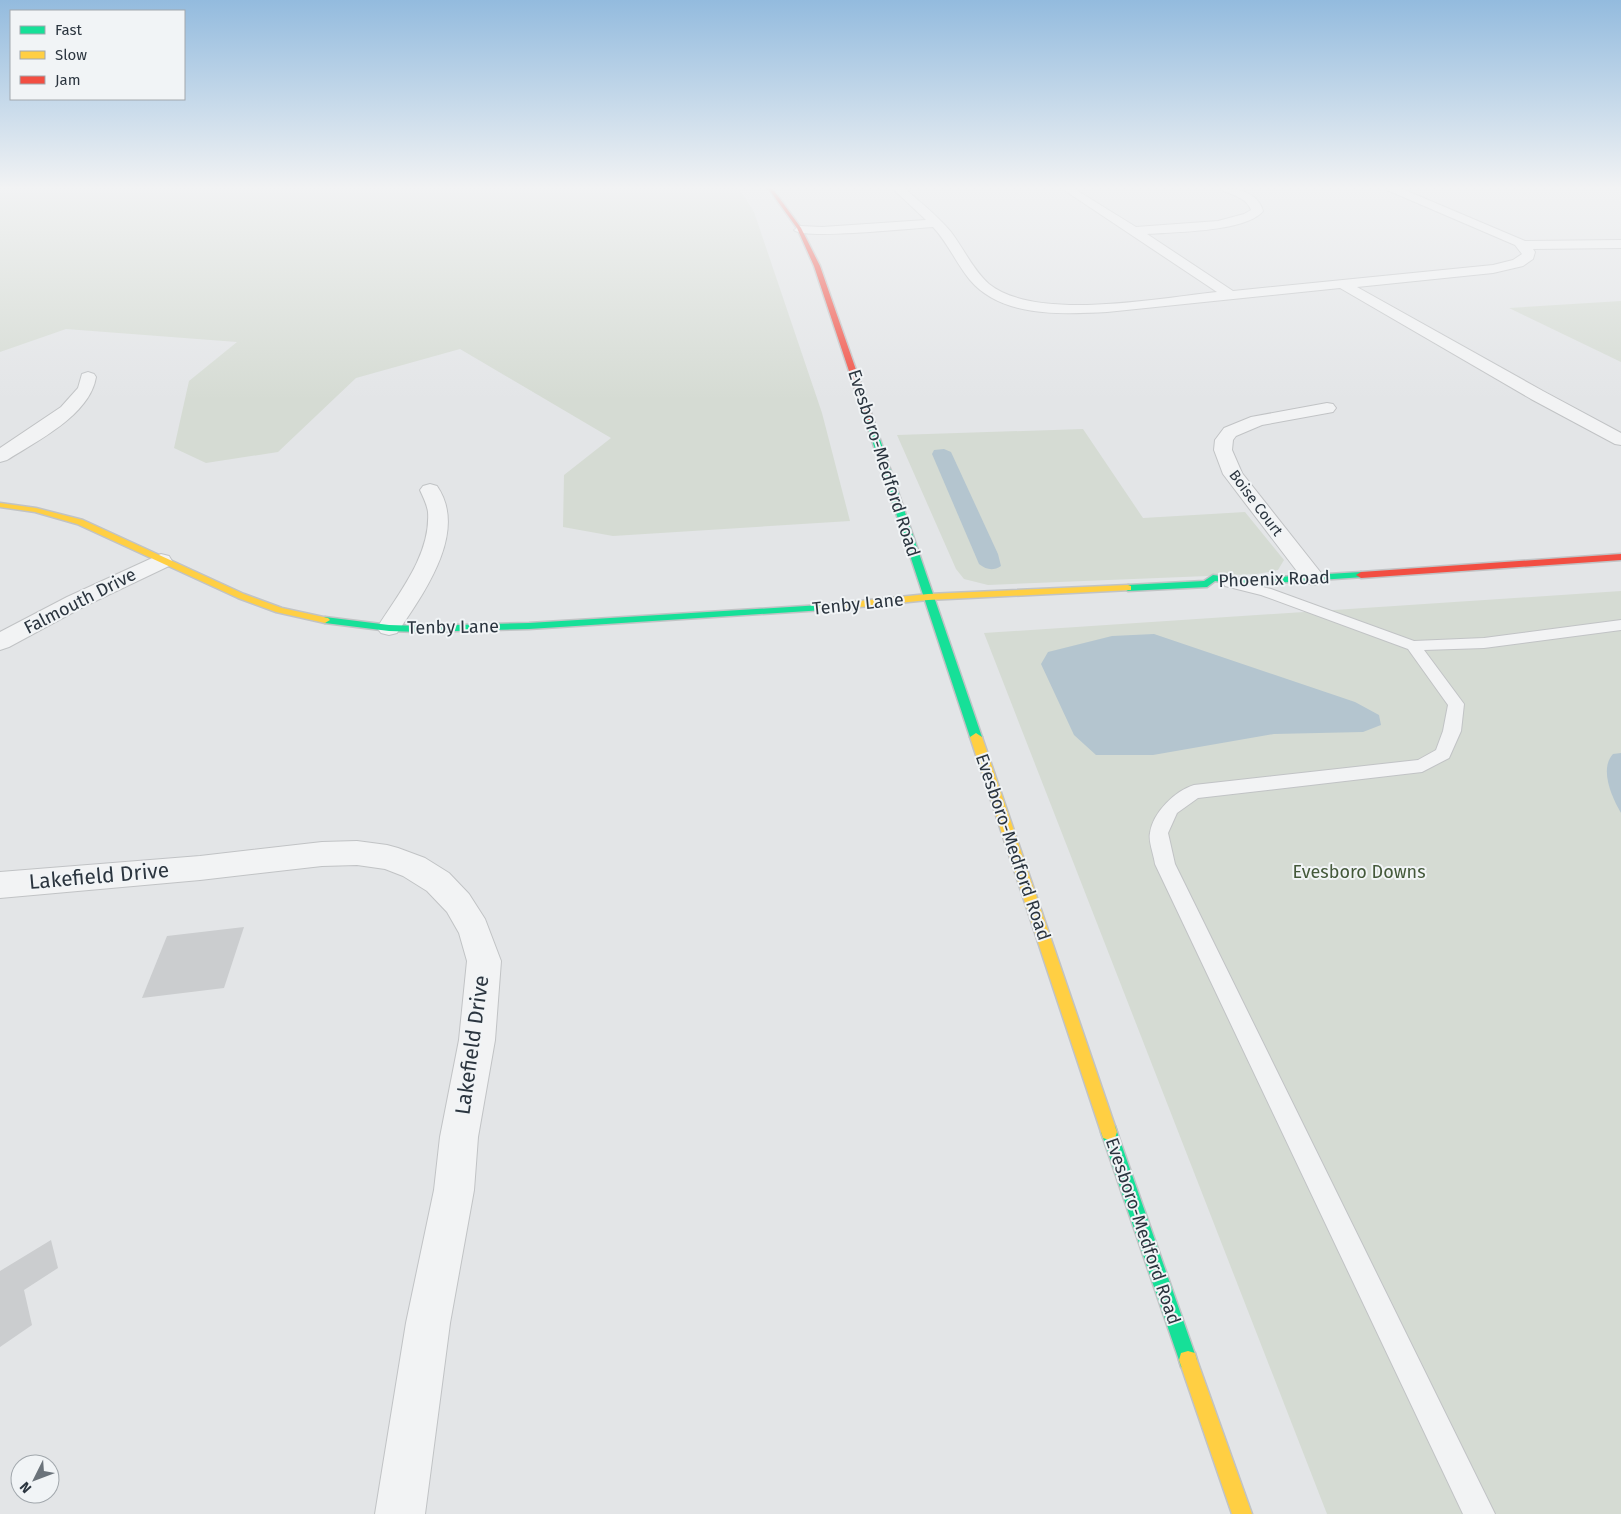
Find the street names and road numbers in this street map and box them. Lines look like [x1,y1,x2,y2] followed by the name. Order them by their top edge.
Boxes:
[843,366,925,560] street label: Evesboro-Medford Road
[1225,466,1287,540] street label: Boise Court
[20,563,140,639] street label: Falmouth Drive
[1218,566,1330,592] street label: Phoenix Road
[811,588,905,620] street label: Tenby Lane
[407,615,499,639] street label: Tenby Lane
[971,751,1055,943] street label: Evesboro-Medford Road
[28,857,170,895] street label: Lakefield Drive
[449,974,495,1116] street label: Lakefield Drive
[1101,1135,1185,1327] street label: Evesboro-Medford Road

